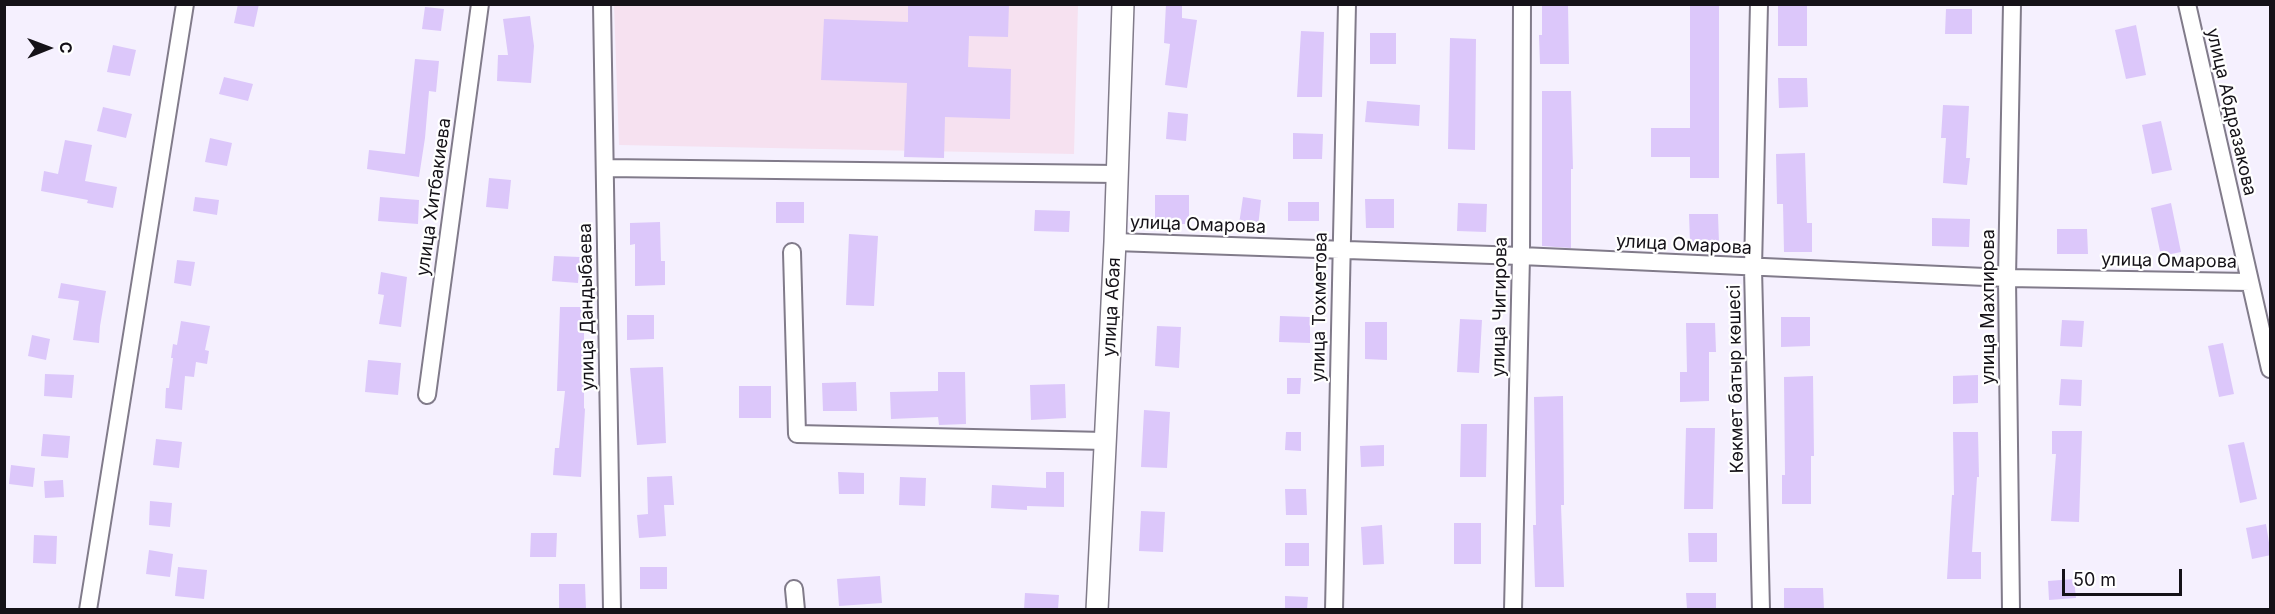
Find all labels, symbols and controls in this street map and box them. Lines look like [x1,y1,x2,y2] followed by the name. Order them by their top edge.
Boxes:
[18,18,78,78] north arrow
[2201,26,2261,198] street label: улица Абдразакова
[56,42,76,54] text: С
[412,117,456,277] street label: улица Хитбакиева
[1130,212,1266,238] street label: улица Омарова
[575,223,599,391] street label: улица Дандыбаева
[1978,229,2000,385] street label: улица Махпирова
[1616,231,1752,259] street label: улица Омарова
[1308,232,1332,382] street label: улица Тохметова
[1488,237,1512,377] street label: улица Чигирова
[2101,249,2237,273] street label: улица Омарова
[1099,257,1125,357] street label: улица Абая
[1724,285,1748,473] street label: Көкмет батыр көшесі
[2065,557,2185,595] scale bar
[2073,569,2116,590] text: 50 m

